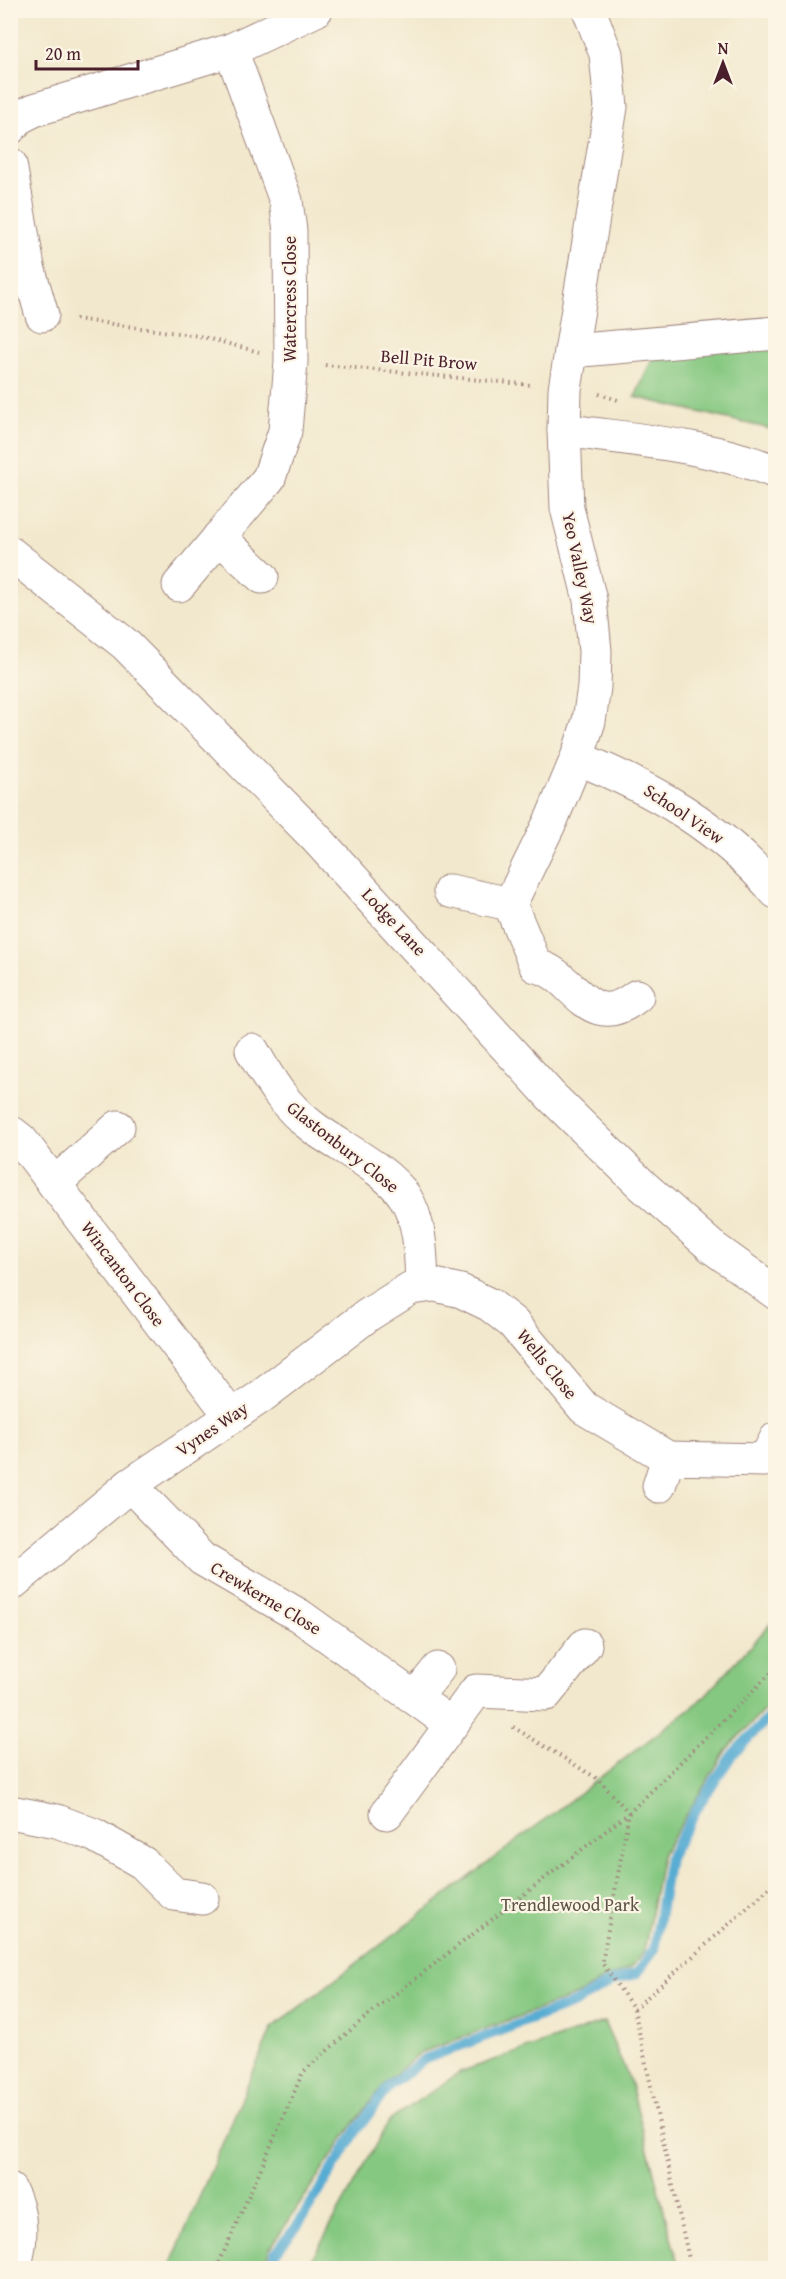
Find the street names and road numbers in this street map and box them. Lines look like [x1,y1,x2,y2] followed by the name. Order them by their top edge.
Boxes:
[276,236,303,362] street label: Watercress Close
[380,342,479,377] street label: Bell Pit Brow
[555,509,606,627] street label: Yeo Valley Way
[639,777,730,851] street label: School View
[356,881,433,962] street label: Lodge Lane
[281,1094,405,1199] street label: Glastonbury Close
[75,1215,172,1332] street label: Wincanton Close
[511,1323,584,1405] street label: Wells Close
[170,1394,253,1463] street label: Vynes Way
[206,1554,327,1641] street label: Crewkerne Close

